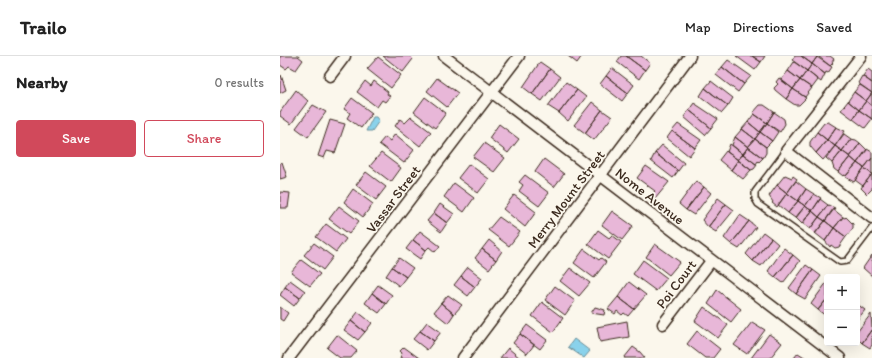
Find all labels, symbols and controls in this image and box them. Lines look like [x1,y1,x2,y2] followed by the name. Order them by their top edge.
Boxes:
[20,16,67,39] text: Trailo
[685,19,711,36] text: Map
[733,19,794,36] text: Directions
[816,19,852,36] text: Saved
[16,72,68,92] text: Nearby
[214,75,264,90] text: 0 results
[16,120,136,157] button: Save
[144,120,264,157] button: Share
[524,147,609,252] street label: Merry Mount Street
[363,162,424,236] street label: Vassar Street
[612,164,688,229] street label: Nome Avenue
[653,257,700,312] street label: Poi Court
[824,274,860,346] map controls
[824,274,860,310] button: +
[824,310,860,346] button: −

